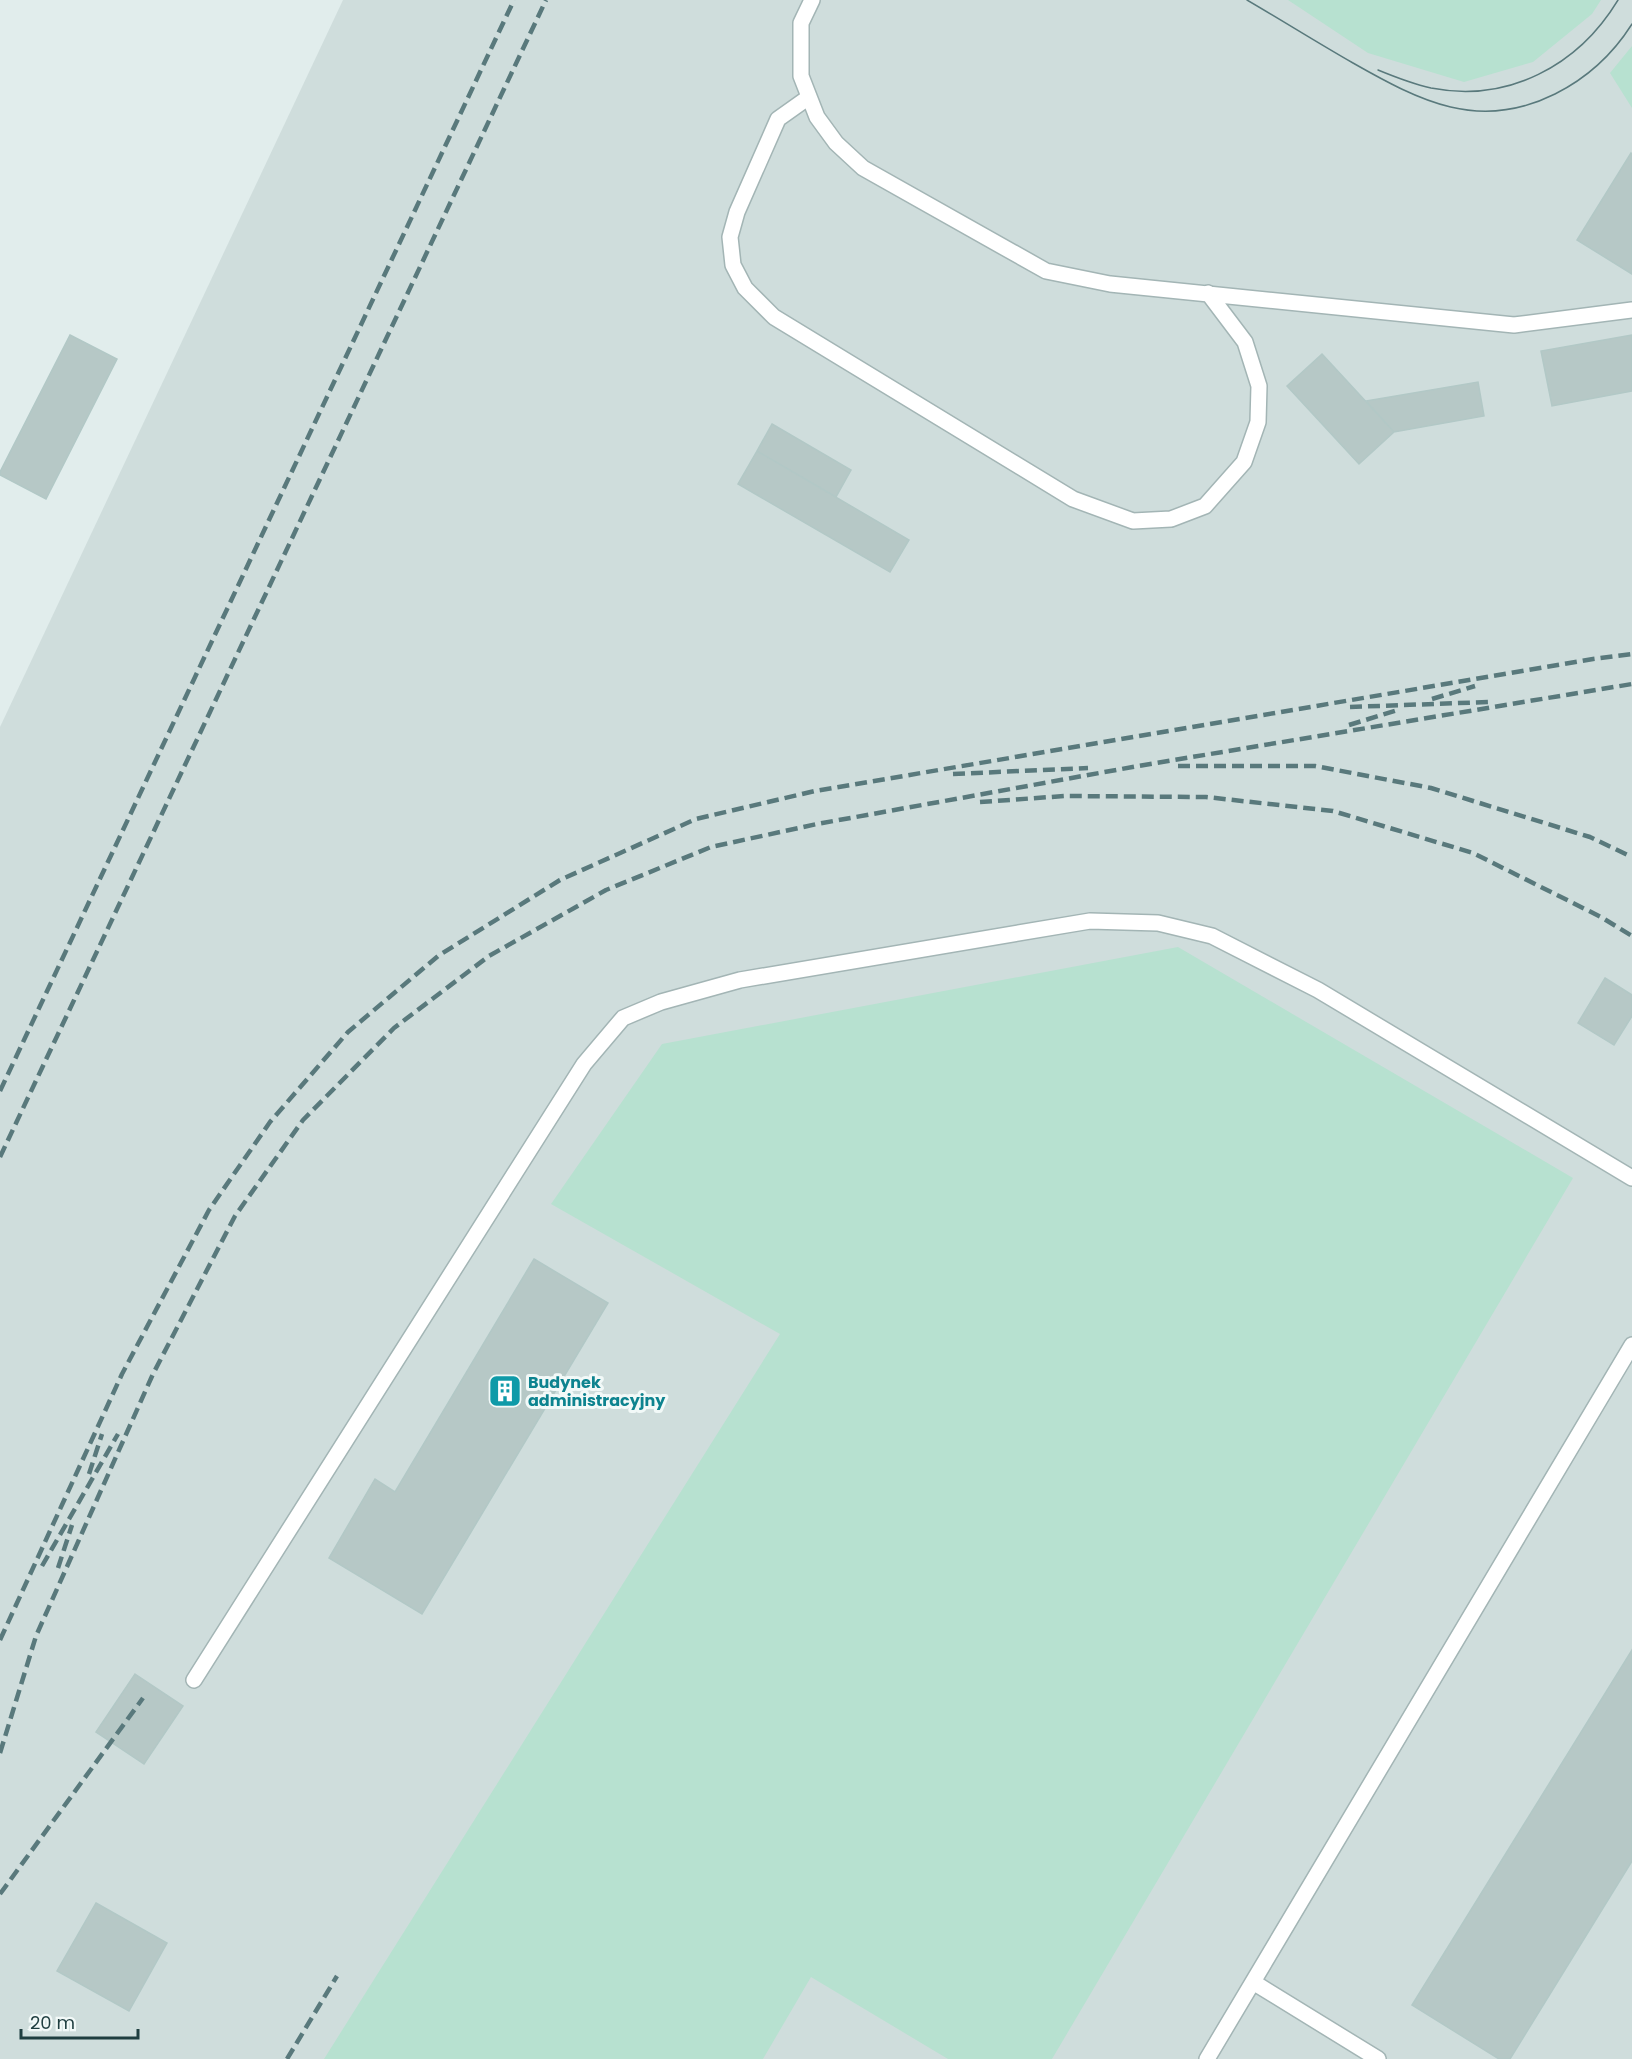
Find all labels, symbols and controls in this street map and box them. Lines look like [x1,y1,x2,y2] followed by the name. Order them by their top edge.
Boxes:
[528,1371,666,1412] place label: Budynek administracyjny
[487,1373,523,1409] building icon: Budynek administracyjny
[21,2002,138,2040] scale bar
[30,2010,75,2035] text: 20 m

